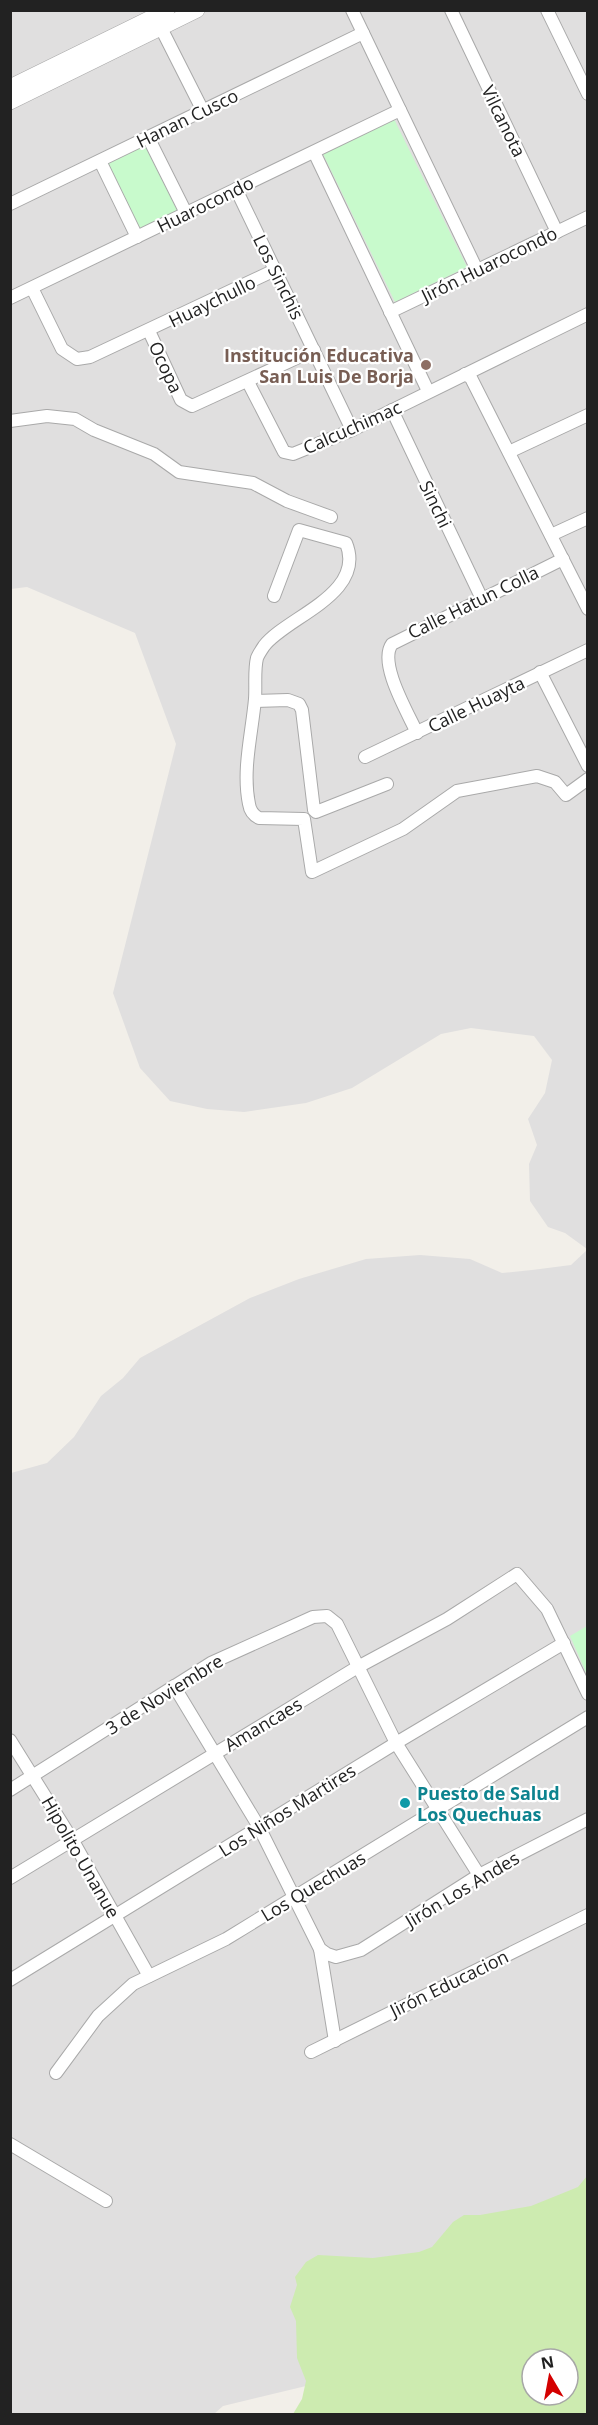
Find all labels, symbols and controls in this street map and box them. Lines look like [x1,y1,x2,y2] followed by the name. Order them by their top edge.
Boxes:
[476,81,532,161] street label: Vilcanota
[132,83,242,153] street label: Hanan Cusco
[153,170,257,238] street label: Huarocondo
[415,221,561,308] street label: Jirón Huarocondo
[248,231,310,323] street label: Los Sinchis
[165,270,259,332] street label: Huaychullo
[144,337,188,397] street label: Ocopa
[224,343,414,388] place label: Institución Educativa San Luis De Borja
[419,358,433,372] marker: Institución Educativa San Luis De Borja
[299,395,405,459] street label: Calcuchimac
[414,476,458,532] street label: Sinchi
[404,560,542,644] street label: Calle Hatun Colla
[424,670,528,738] street label: Calle Huayta
[101,1648,227,1740] street label: 3 de Noviembre
[220,1691,306,1757] street label: Amancaes
[214,1758,360,1862] street label: Los Niños Martires
[417,1781,560,1826] place label: Puesto de Salud Los Quechuas
[36,1792,126,1922] street label: Hipolito Unanue
[398,1796,412,1810] marker: Puesto de Salud Los Quechuas
[256,1845,370,1927] street label: Los Quechuas
[399,1846,523,1934] street label: Jirón Los Andes
[384,1944,512,2023] street label: Jirón Educacion
[520,2347,580,2407] north arrow
[539,2350,556,2374] text: N

